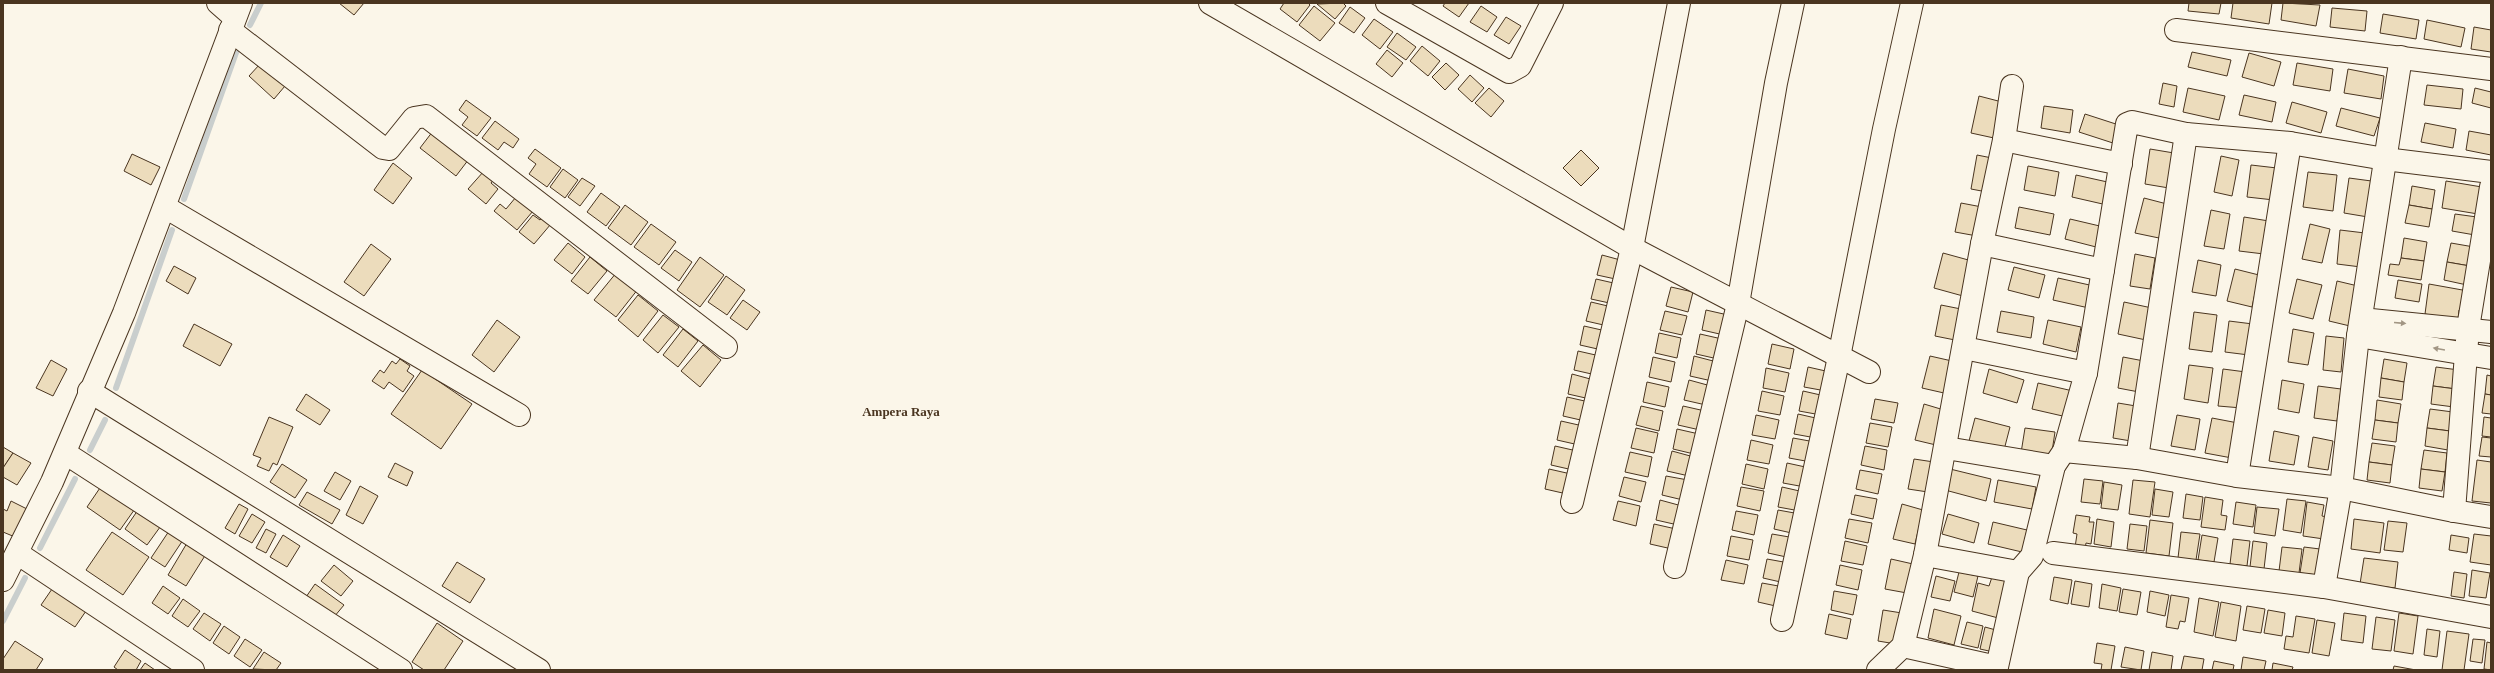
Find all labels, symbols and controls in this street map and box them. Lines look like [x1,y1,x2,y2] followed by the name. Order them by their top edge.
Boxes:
[2394,319,2406,326] one-way arrow
[2433,346,2445,352] one-way arrow
[862,404,940,419] district label: Ampera Raya

